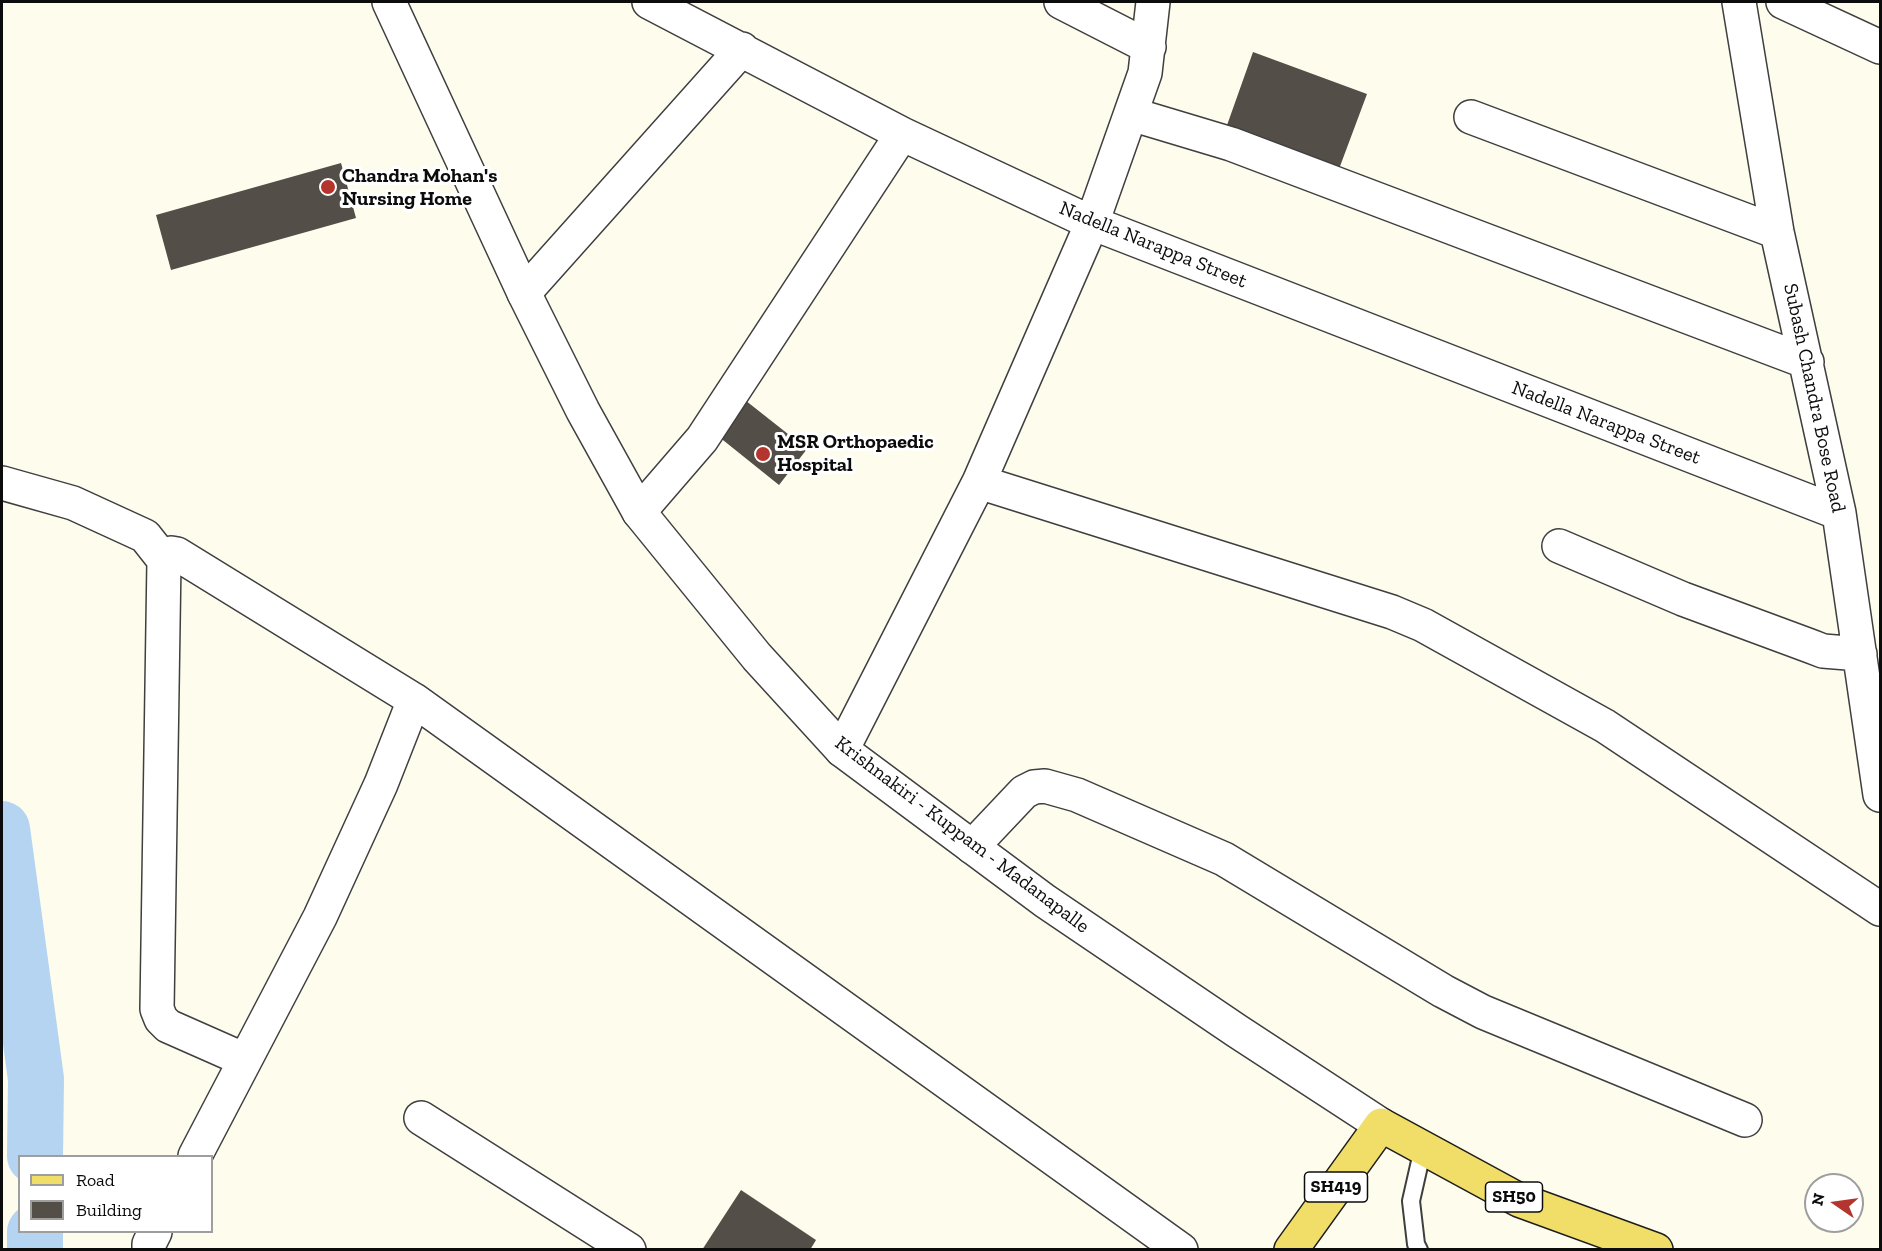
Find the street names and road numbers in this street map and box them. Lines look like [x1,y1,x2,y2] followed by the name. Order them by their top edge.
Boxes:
[1056,196,1250,294] street label: Nadella Narappa Street
[1778,281,1850,515] street label: Subash Chandra Bose Road
[1508,376,1704,470] street label: Nadella Narappa Street
[830,731,1094,939] street label: Krishnakiri - Kuppam - Madanapalle
[1304,1172,1368,1202] road number: SH419
[1486,1182,1543,1212] road number: SH50

